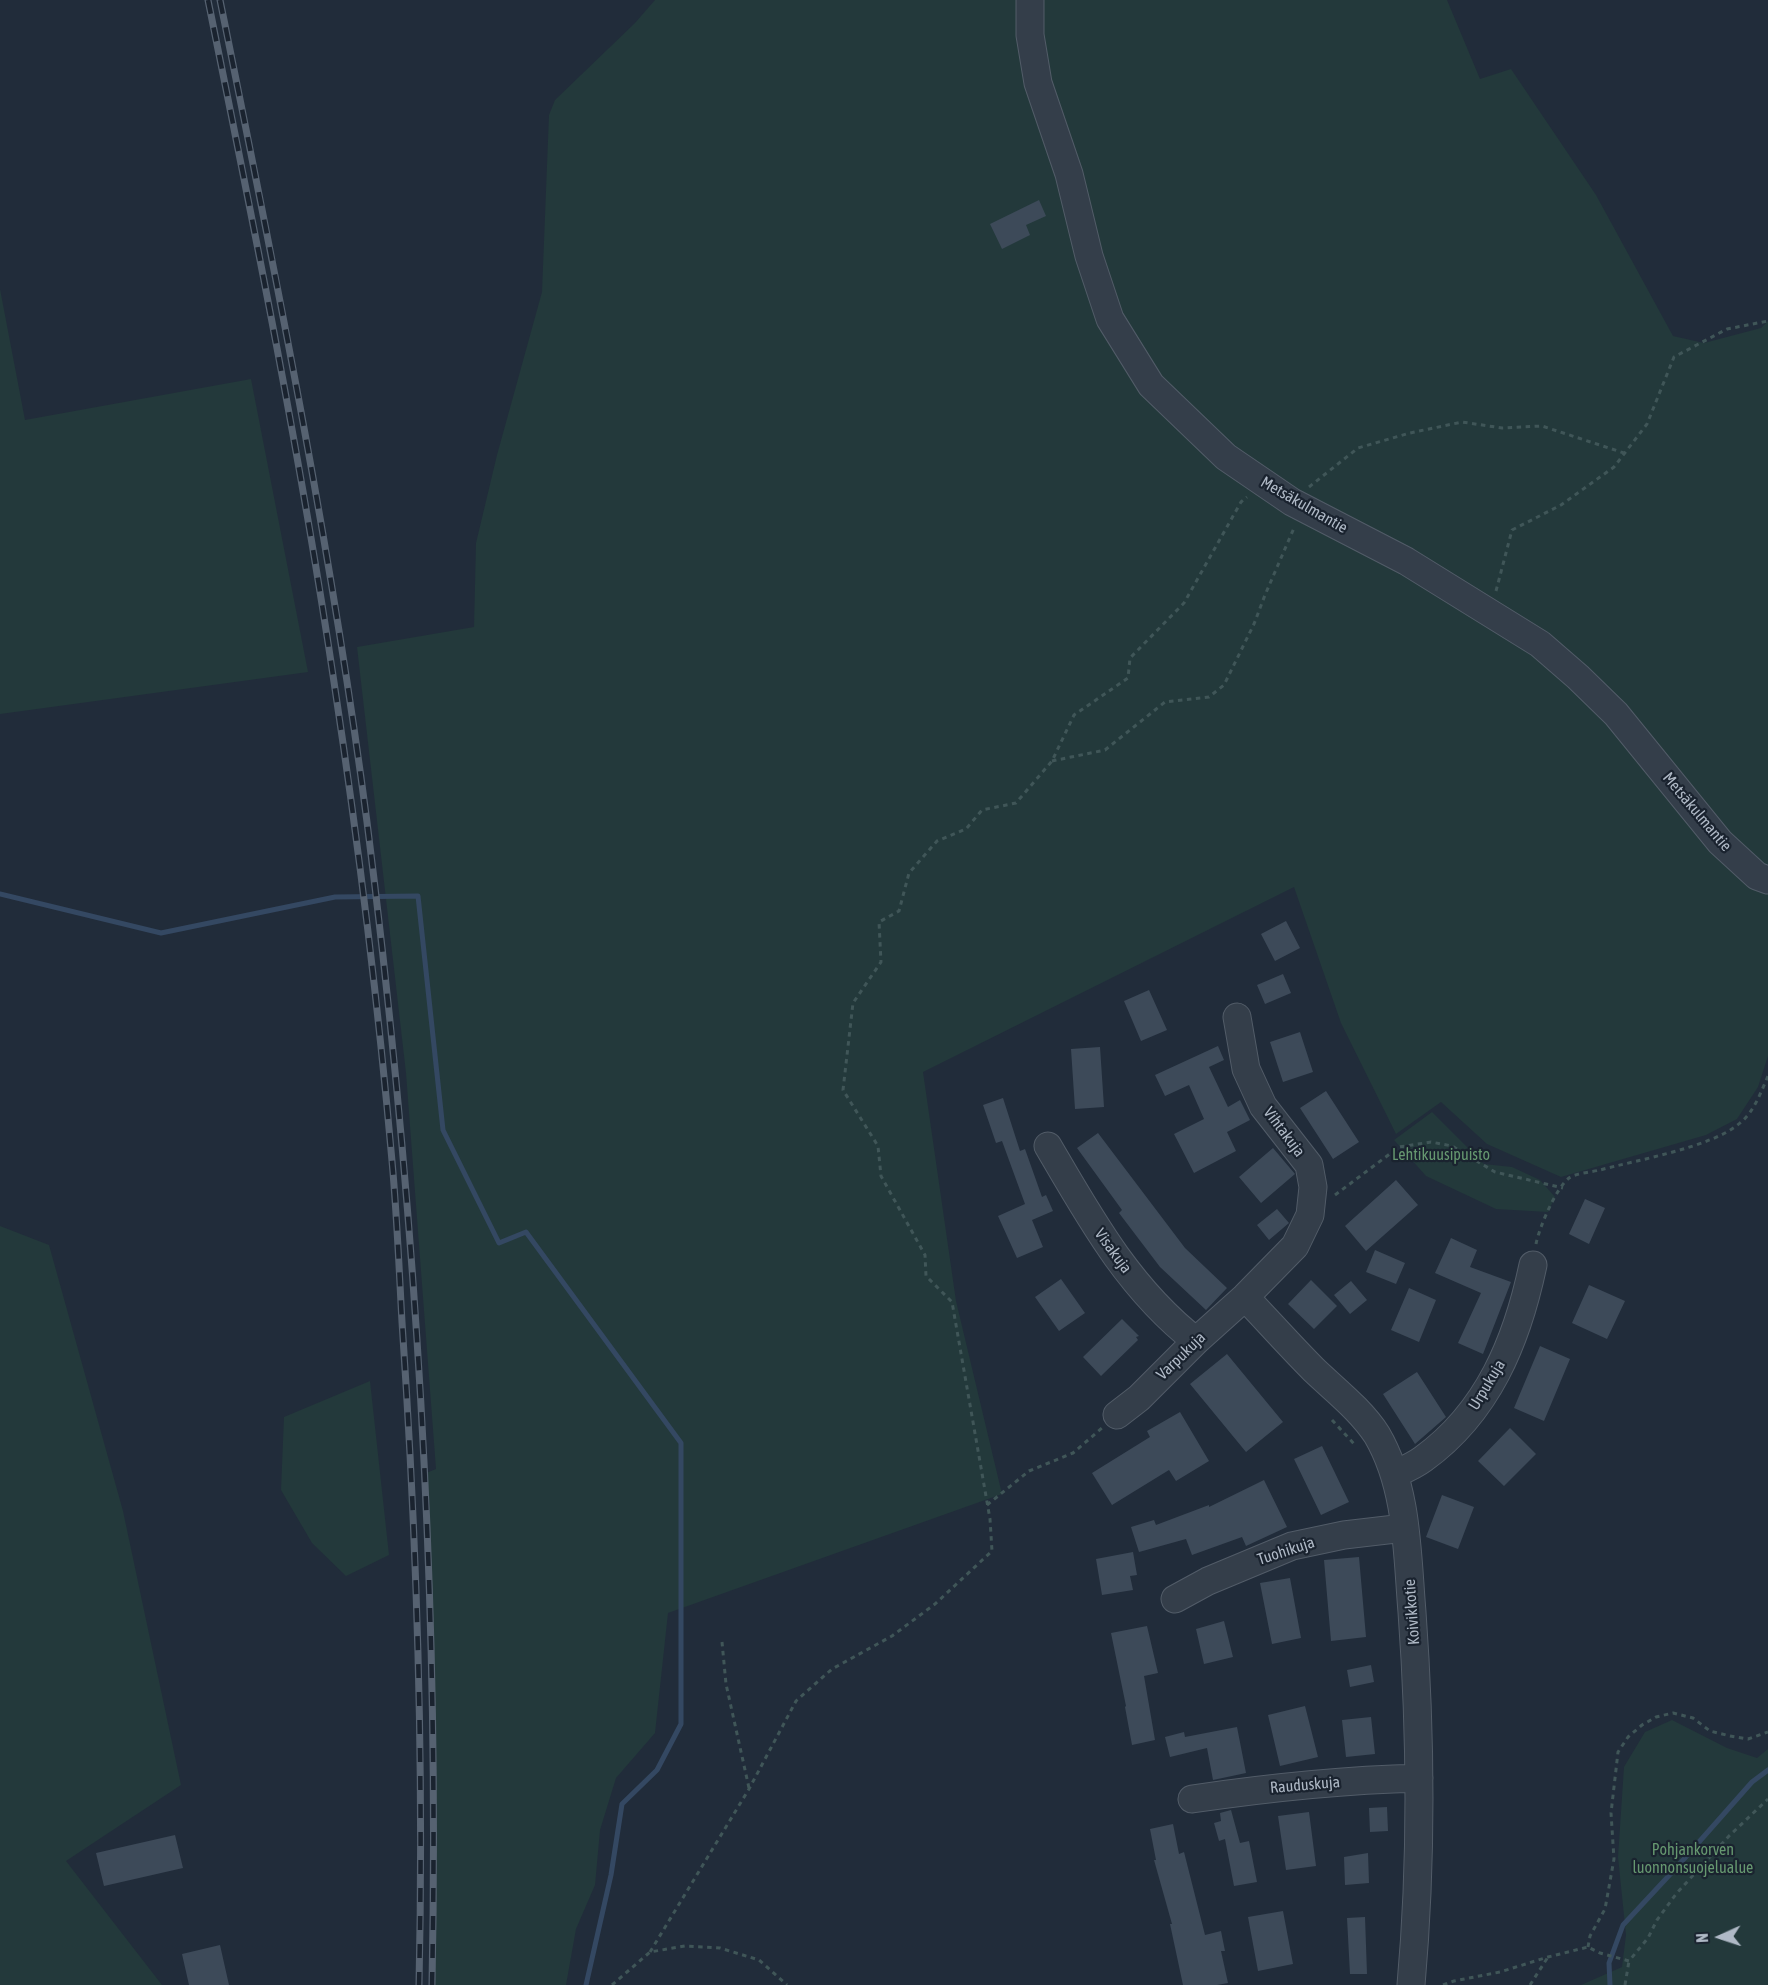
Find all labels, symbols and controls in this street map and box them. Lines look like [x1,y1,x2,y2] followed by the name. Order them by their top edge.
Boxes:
[1257,472,1351,538] street label: Metsäkulmantie
[1658,769,1736,855] street label: Metsäkulmantie
[1259,1103,1309,1161] street label: Vihtakuja
[1392,1145,1490,1165] park label: Lehtikuusipuisto
[1090,1225,1136,1277] street label: Visakuja
[1152,1328,1210,1384] street label: Varpukuja
[1465,1356,1509,1414] street label: Urpukuja
[1255,1533,1317,1569] street label: Tuohikuja
[1400,1578,1424,1646] street label: Koivikkotie
[1269,1772,1341,1798] street label: Rauduskuja
[1633,1840,1753,1878] park label: Pohjankorven luonnonsuojelualue
[1690,1907,1750,1967] north arrow
[1693,1933,1711,1943] text: N

